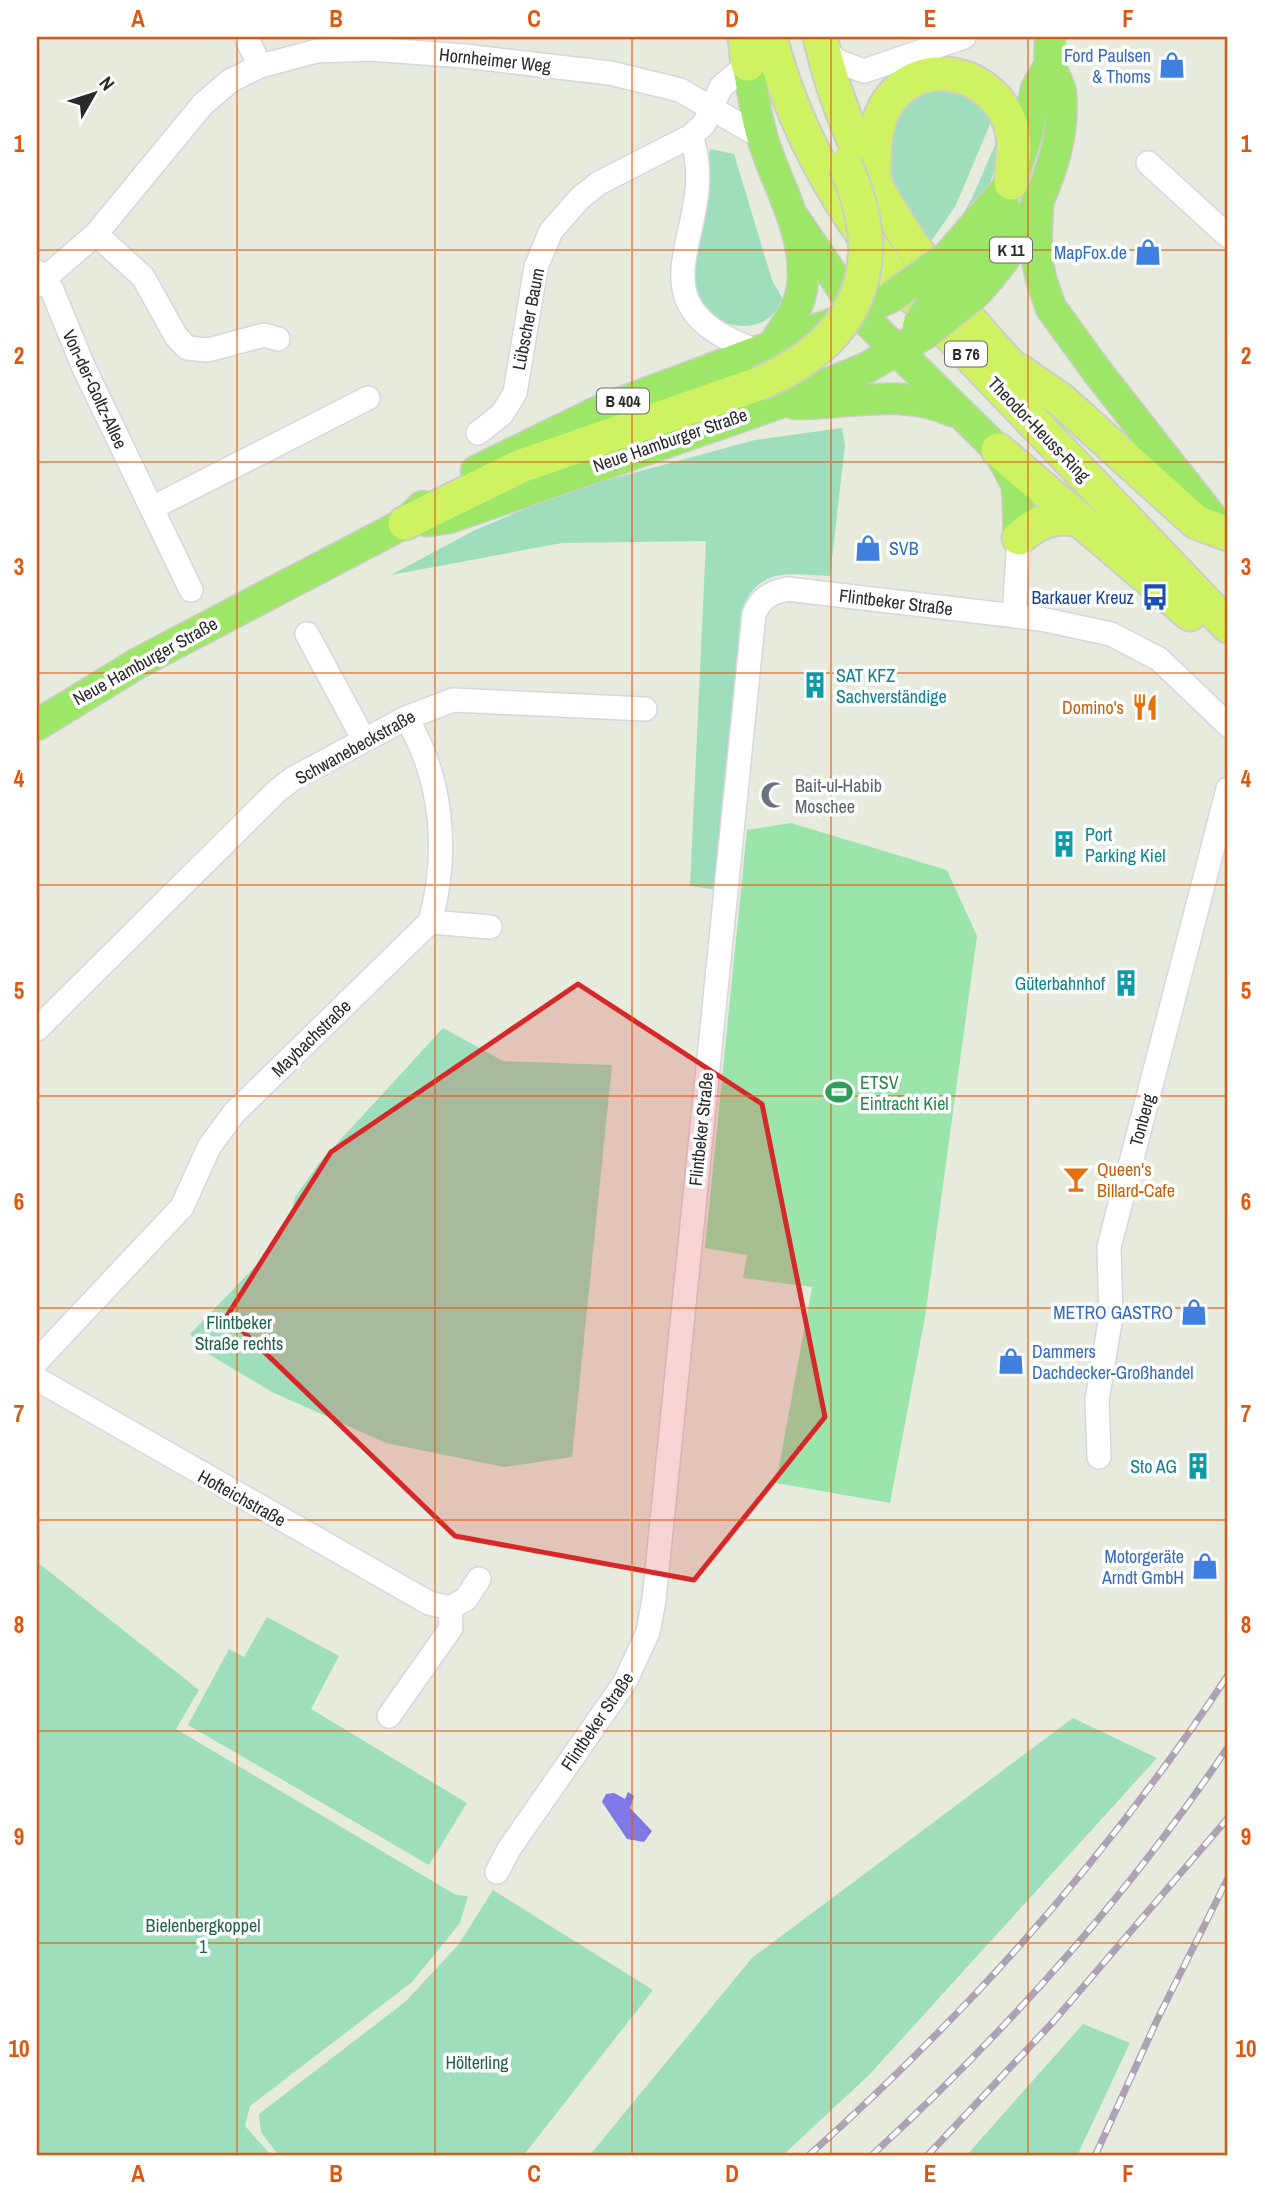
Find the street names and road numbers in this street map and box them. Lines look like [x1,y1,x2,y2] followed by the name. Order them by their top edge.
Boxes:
[438,42,553,78] street label: Hornheimer Weg
[990,238,1032,262] road number: K 11
[506,266,550,372] street label: Lübscher Baum
[56,325,134,453] street label: Von-der-Goltz-Allee
[945,342,987,366] road number: B 76
[982,371,1096,488] street label: Theodor-Heuss-Ring
[597,388,649,414] road number: B 404
[590,402,750,478] street label: Neue Hamburger Straße
[838,583,954,621] street label: Flintbeker Straße
[68,611,222,711] street label: Neue Hamburger Straße
[290,704,420,790] street label: Schwanebeckstraße
[266,994,356,1082] street label: Maybachstraße
[683,1071,719,1187] street label: Flintbeker Straße
[1123,1090,1161,1149] street label: Tonberg
[194,1464,290,1532] street label: Hofteichstraße
[555,1667,639,1775] street label: Flintbeker Straße

